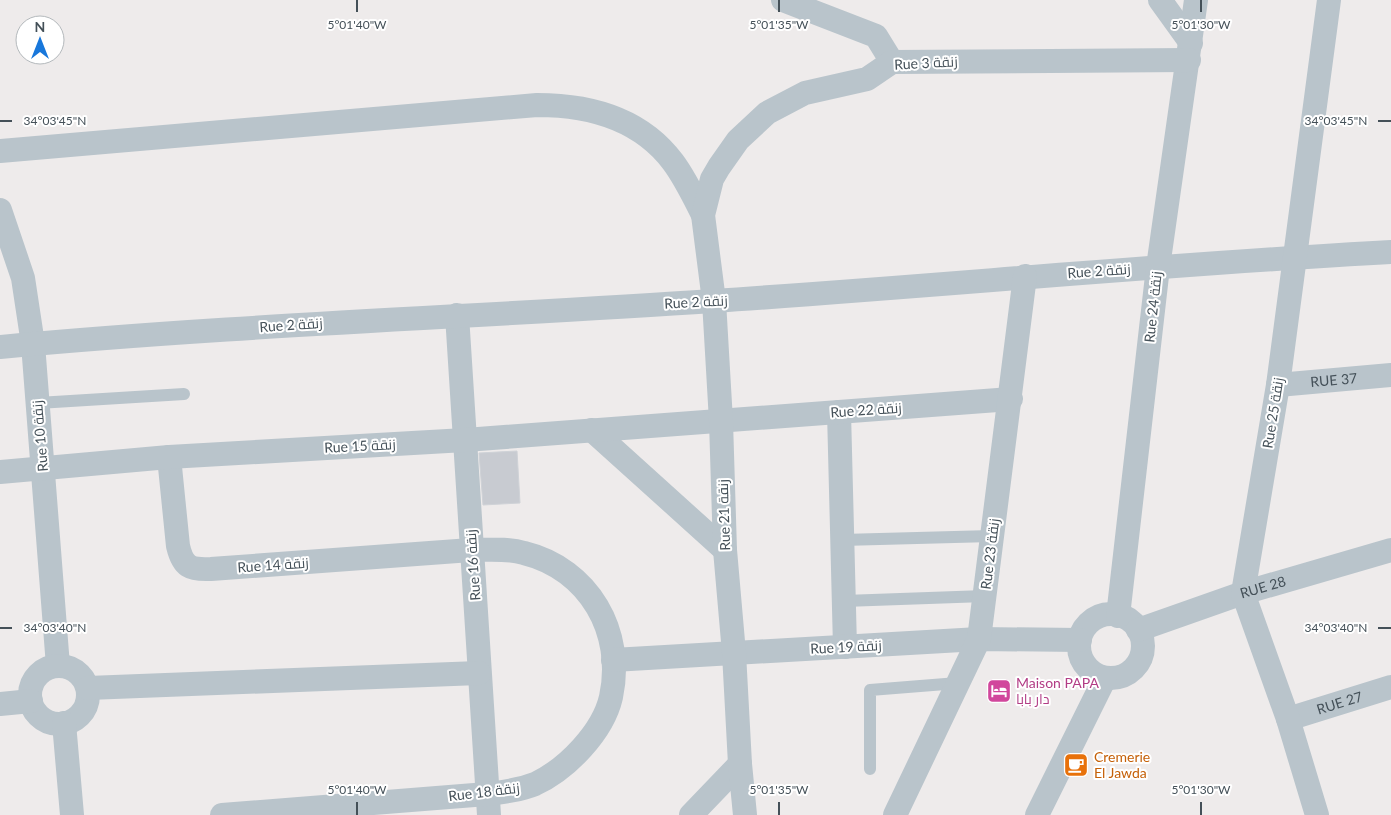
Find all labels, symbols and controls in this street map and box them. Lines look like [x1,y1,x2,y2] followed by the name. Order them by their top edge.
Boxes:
[15,15,65,65] north arrow
[327,17,387,32] text: 5°01'40"W
[749,17,809,32] text: 5°01'35"W
[1171,17,1231,32] text: 5°01'30"W
[35,18,45,35] text: N
[894,52,958,73] street label: Rue 3 زنقة
[24,113,86,128] text: 34°03'45"N
[1305,113,1367,128] text: 34°03'45"N
[1067,260,1131,281] street label: Rue 2 زنقة
[1140,270,1165,343] street label: Rue 24 زنقة
[664,291,728,312] street label: Rue 2 زنقة
[259,314,323,335] street label: Rue 2 زنقة
[1310,369,1358,390] street label: RUE 37
[1259,376,1286,450] street label: Rue 25 زنقة
[830,399,902,420] street label: Rue 22 زنقة
[28,400,51,472] street label: Rue 10 زنقة
[324,435,396,456] street label: Rue 15 زنقة
[714,479,733,551] street label: Rue 21 زنقة
[977,517,1002,590] street label: Rue 23 زنقة
[462,529,483,601] street label: Rue 16 زنقة
[237,554,309,575] street label: Rue 14 زنقة
[1238,572,1288,601] street label: RUE 28
[24,620,86,635] text: 34°03'40"N
[1305,620,1367,635] text: 34°03'40"N
[810,636,882,657] street label: Rue 19 زنقة
[1016,674,1099,707] place label: Maison PAPA دار بابا
[986,678,1012,704] hotel icon: Maison PAPA دار بابا
[1314,687,1364,718] street label: RUE 27
[1094,748,1150,781] place label: Cremerie El Jawda
[1063,752,1089,778] cafe icon: Cremerie El Jawda
[447,779,520,804] street label: Rue 18 زنقة
[327,782,387,797] text: 5°01'40"W
[749,782,809,797] text: 5°01'35"W
[1171,782,1231,797] text: 5°01'30"W

